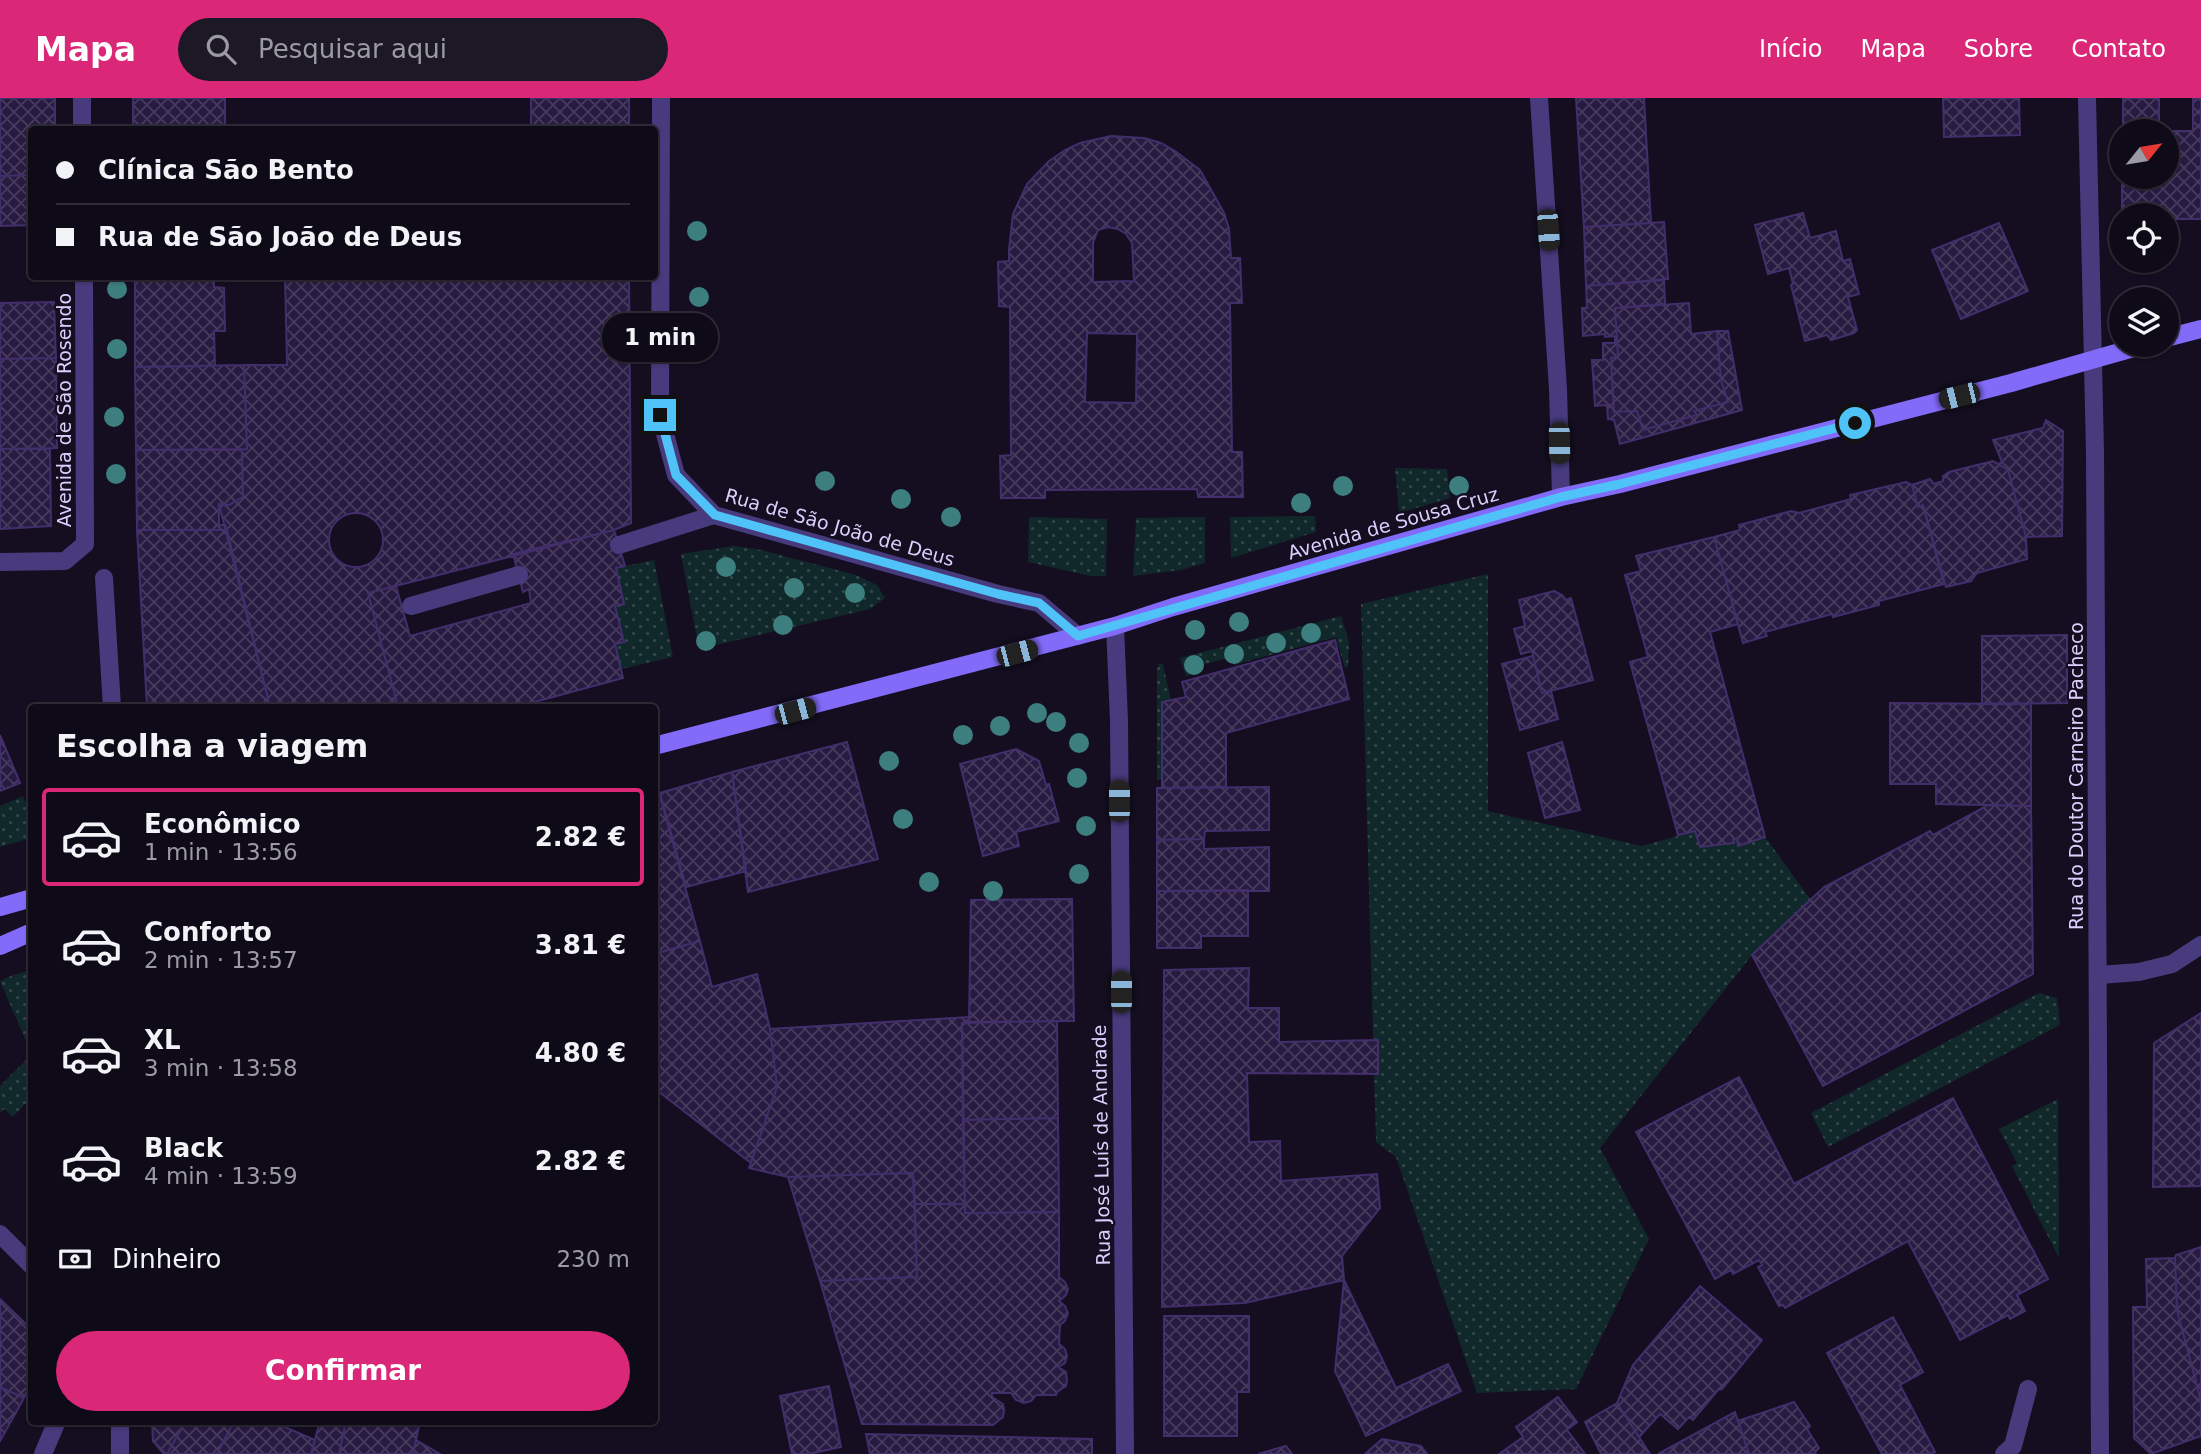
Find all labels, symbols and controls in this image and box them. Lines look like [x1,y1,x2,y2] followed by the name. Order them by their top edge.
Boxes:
[178,18,668,81] search box
[35,30,136,69] text: Mapa
[202,30,240,68] icon: search
[258,34,447,64] text: Pesquisar aqui
[1759,35,1823,63] text: Início
[1861,35,1926,63] text: Mapa
[1964,35,2033,63] text: Sobre
[2071,35,2166,63] text: Contato
[2109,119,2179,189] north arrow
[2109,119,2179,357] map controls
[98,155,354,185] text: Clínica São Bento
[2109,203,2179,273] button: locate
[1537,208,1560,252] car
[98,222,462,252] text: Rua de São João de Deus
[2109,287,2179,357] button: layers
[53,293,75,527] street label: Avenida de São Rosendo
[602,314,718,362] callout: 1 min
[624,324,696,350] text: 1 min
[1937,381,1982,411] car
[644,399,676,431] route end
[1839,407,1871,439] route start
[1549,422,1570,464] car
[1285,482,1501,564] street label: Avenida de Sousa Cruz
[723,484,957,570] street label: Rua de São João de Deus
[2065,622,2087,930] street label: Rua do Doutor Carneiro Pacheco
[994,637,1041,669] car
[772,695,819,727] car
[56,727,368,765] text: Escolha a viagem
[1109,780,1130,822] car
[60,806,123,869] icon: car
[144,809,301,839] text: Econômico
[535,822,626,852] text: 2.82 €
[144,839,298,865] text: 1 min · 13:56
[60,914,123,977] icon: car
[144,917,272,947] text: Conforto
[535,930,626,960] text: 3.81 €
[144,947,298,973] text: 2 min · 13:57
[1111,971,1132,1013] car
[60,1022,123,1085] icon: car
[144,1025,181,1055] text: XL
[1088,1025,1114,1265] street label: Rua José Luís de Andrade
[535,1038,626,1068] text: 4.80 €
[144,1055,298,1081] text: 3 min · 13:58
[60,1130,123,1193] icon: car
[144,1133,223,1163] text: Black
[535,1146,626,1176] text: 2.82 €
[144,1163,298,1189] text: 4 min · 13:59
[56,1240,94,1278] icon: cash
[112,1244,221,1274] text: Dinheiro
[556,1246,630,1272] text: 230 m
[56,1331,630,1411] button: Confirmar

